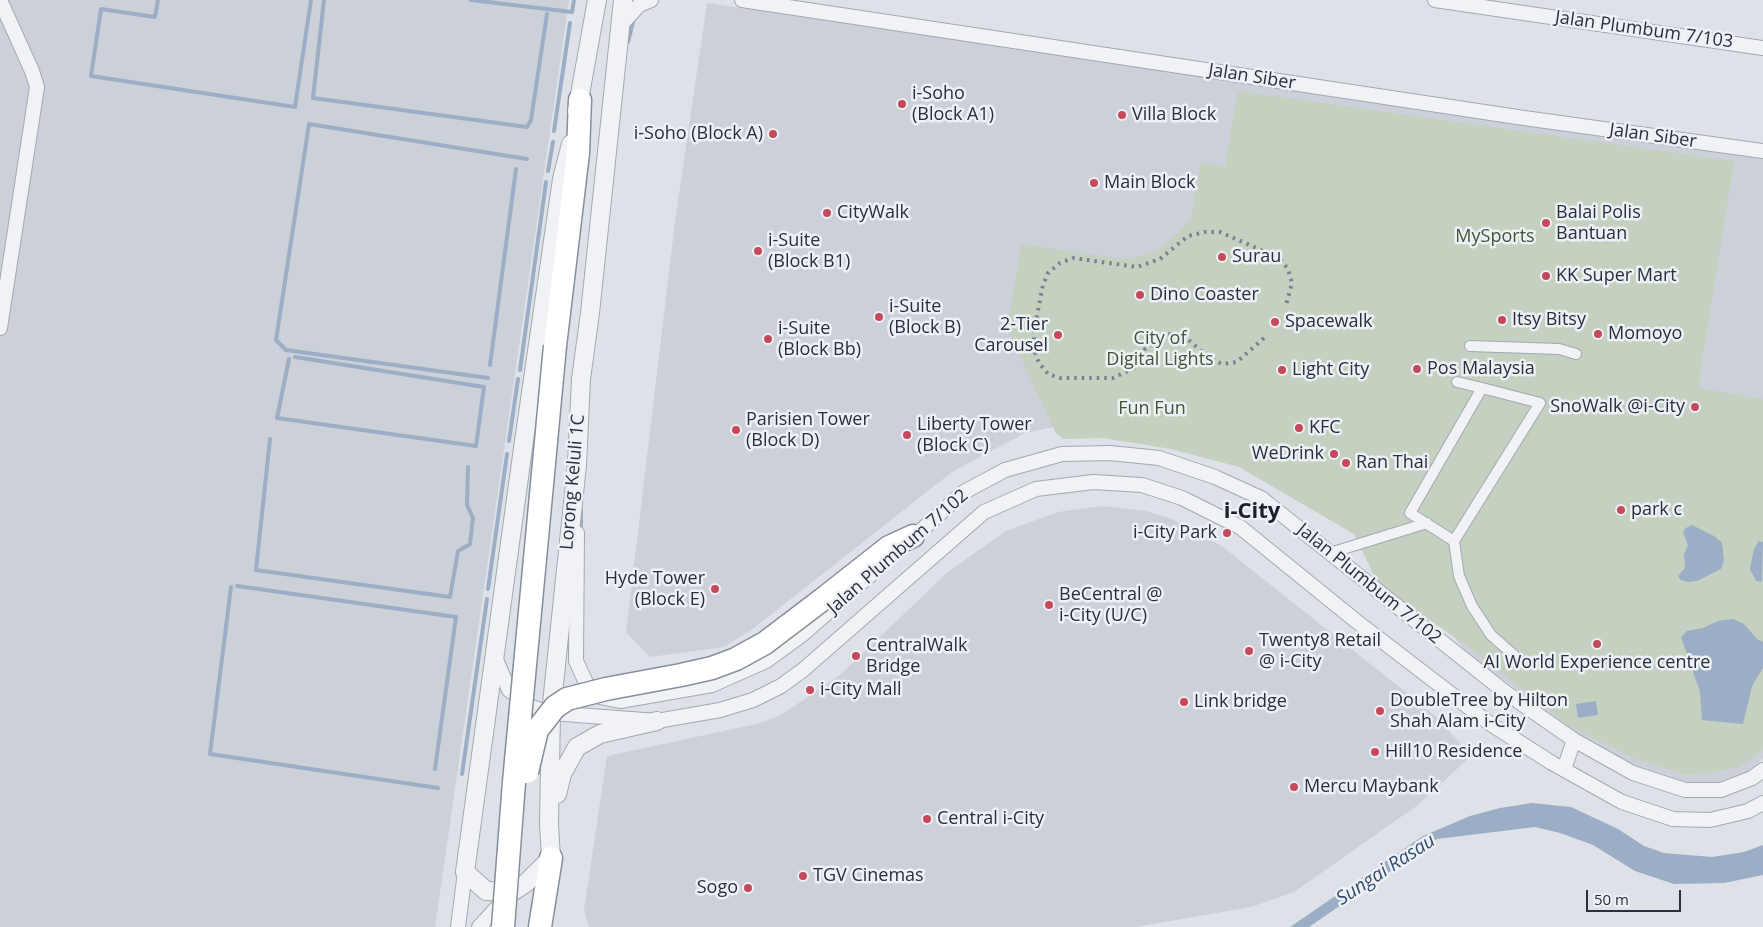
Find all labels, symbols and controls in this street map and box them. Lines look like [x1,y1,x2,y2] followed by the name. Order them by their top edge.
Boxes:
[1554,7,1734,53] street label: Jalan Plumbum 7/103
[1207,59,1297,95] street label: Jalan Siber
[912,83,994,126] place label: i-Soho (Block A1)
[896,98,908,110] marker: i-Soho (Block A1)
[1132,104,1216,126] place label: Villa Block
[1116,109,1128,121] marker: Villa Block
[1608,119,1698,153] street label: Jalan Siber
[634,123,763,145] place label: i-Soho (Block A)
[767,128,779,140] marker: i-Soho (Block A)
[1104,172,1196,194] place label: Main Block
[1088,177,1100,189] marker: Main Block
[837,202,909,224] place label: CityWalk
[1556,202,1641,244] place label: Balai Polis Bantuan
[821,207,833,219] marker: CityWalk
[1540,217,1552,229] marker: Balai Polis Bantuan
[1455,226,1535,248] park label: MySports
[768,230,850,272] place label: i-Suite (Block B1)
[752,245,764,257] marker: i-Suite (Block B1)
[1232,246,1281,268] place label: Surau
[1216,251,1228,263] marker: Surau
[1556,265,1677,287] place label: KK Super Mart
[1540,270,1552,282] marker: KK Super Mart
[1150,284,1259,306] place label: Dino Coaster
[1134,289,1146,301] marker: Dino Coaster
[889,296,961,338] place label: i-Suite (Block B)
[1512,309,1586,331] place label: Itsy Bitsy
[873,311,885,323] marker: i-Suite (Block B)
[1285,311,1373,333] place label: Spacewalk
[974,314,1048,356] place label: 2-Tier Carousel
[1496,314,1508,326] marker: Itsy Bitsy
[1269,316,1281,328] marker: Spacewalk
[778,318,861,360] place label: i-Suite (Block Bb)
[1608,323,1682,345] place label: Momoyo
[1106,328,1214,370] park label: City of Digital Lights
[1592,328,1604,340] marker: Momoyo
[1052,329,1064,341] marker: 2-Tier Carousel
[762,333,774,345] marker: i-Suite (Block Bb)
[1427,358,1535,380] place label: Pos Malaysia
[1292,359,1369,381] place label: Light City
[1411,363,1423,375] marker: Pos Malaysia
[1276,364,1288,376] marker: Light City
[1550,396,1685,418] place label: SnoWalk @i-City
[1118,398,1186,420] park label: Fun Fun
[1689,401,1701,413] marker: SnoWalk @i-City
[746,409,870,452] place label: Parisien Tower (Block D)
[556,413,590,551] street label: Lorong Keluli 1C
[917,414,1032,456] place label: Liberty Tower (Block C)
[1309,417,1341,439] place label: KFC
[1293,422,1305,434] marker: KFC
[730,424,742,436] marker: Parisien Tower (Block D)
[901,429,913,441] marker: Liberty Tower (Block C)
[1252,443,1324,465] place label: WeDrink
[1328,448,1340,460] marker: WeDrink
[1356,452,1428,474] place label: Ran Thai
[1340,457,1352,469] marker: Ran Thai
[823,485,973,619] street label: Jalan Plumbum 7/102
[1224,499,1280,525] district label: i-City
[1631,499,1682,521] place label: park c
[1615,504,1627,516] marker: park c
[1293,519,1445,649] street label: Jalan Plumbum 7/102
[1133,522,1217,544] place label: i-City Park
[1221,527,1233,539] marker: i-City Park
[605,568,705,610] place label: Hyde Tower (Block E)
[709,583,721,595] marker: Hyde Tower (Block E)
[1059,584,1162,626] place label: BeCentral @ i-City (U/C)
[1043,599,1055,611] marker: BeCentral @ i-City (U/C)
[1259,630,1381,672] place label: Twenty8 Retail @ i-City
[866,635,967,678] place label: CentralWalk Bridge
[1591,638,1603,650] marker: AI World Experience centre
[1243,645,1255,657] marker: Twenty8 Retail @ i-City
[850,650,862,662] marker: CentralWalk Bridge
[1484,652,1710,674] place label: AI World Experience centre
[820,679,902,701] place label: i-City Mall
[804,684,816,696] marker: i-City Mall
[1390,690,1568,732] place label: DoubleTree by Hilton Shah Alam i-City
[1194,691,1287,713] place label: Link bridge
[1178,696,1190,708] marker: Link bridge
[1374,705,1386,717] marker: DoubleTree by Hilton Shah Alam i-City
[1385,741,1522,763] place label: Hill10 Residence
[1369,746,1381,758] marker: Hill10 Residence
[1304,776,1439,798] place label: Mercu Maybank
[1288,781,1300,793] marker: Mercu Maybank
[937,808,1044,830] place label: Central i-City
[921,813,933,825] marker: Central i-City
[1332,830,1440,910] water label: Sungai Rasau
[813,865,924,887] place label: TGV Cinemas
[797,870,809,882] marker: TGV Cinemas
[697,877,738,899] place label: Sogo
[1588,880,1683,912] scale bar
[742,882,754,894] marker: Sogo
[1594,889,1629,909] text: 50 m

